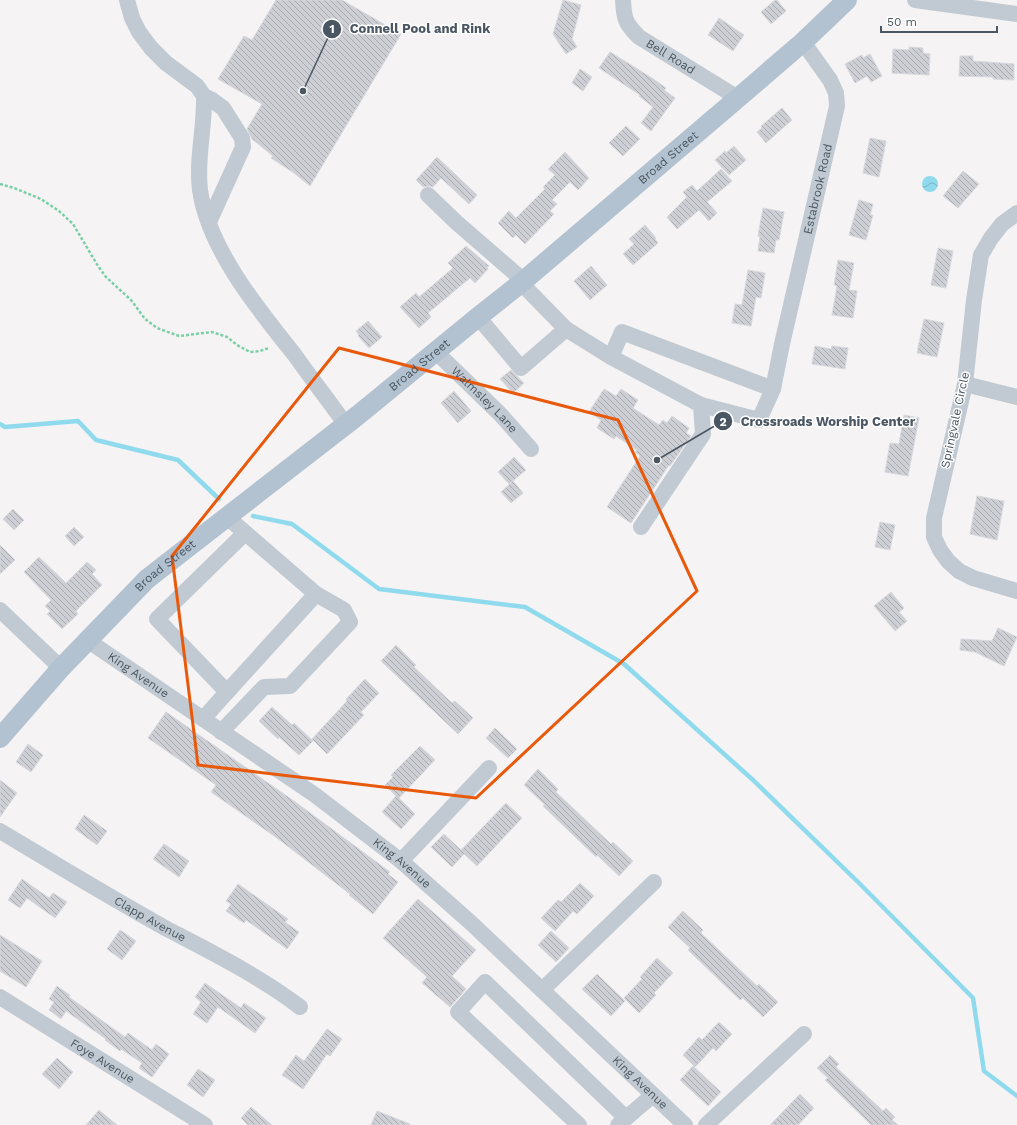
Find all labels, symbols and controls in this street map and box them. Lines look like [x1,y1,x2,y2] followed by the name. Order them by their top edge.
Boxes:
[881,8,997,34] scale bar
[887,15,917,29] text: 50 m
[322,16,498,41] callout: Connell Pool and Rink
[350,21,491,36] text: Connell Pool and Rink
[329,22,335,36] text: 1
[643,36,698,77] street label: Bell Road
[635,128,701,187] street label: Broad Street
[801,142,835,236] street label: Estabrook Road
[386,336,453,394] street label: Broad Street
[448,364,520,436] street label: Walmsley Lane
[938,371,972,469] street label: Springvale Circle
[713,409,924,434] callout: Crossroads Worship Center
[741,414,916,429] text: Crossroads Worship Center
[719,415,727,429] text: 2
[132,537,198,595] street label: Broad Street
[105,649,172,701] street label: King Avenue
[370,835,434,891] street label: King Avenue
[112,894,188,945] street label: Clapp Avenue
[68,1036,137,1086] street label: Foye Avenue
[609,1053,671,1112] street label: King Avenue

